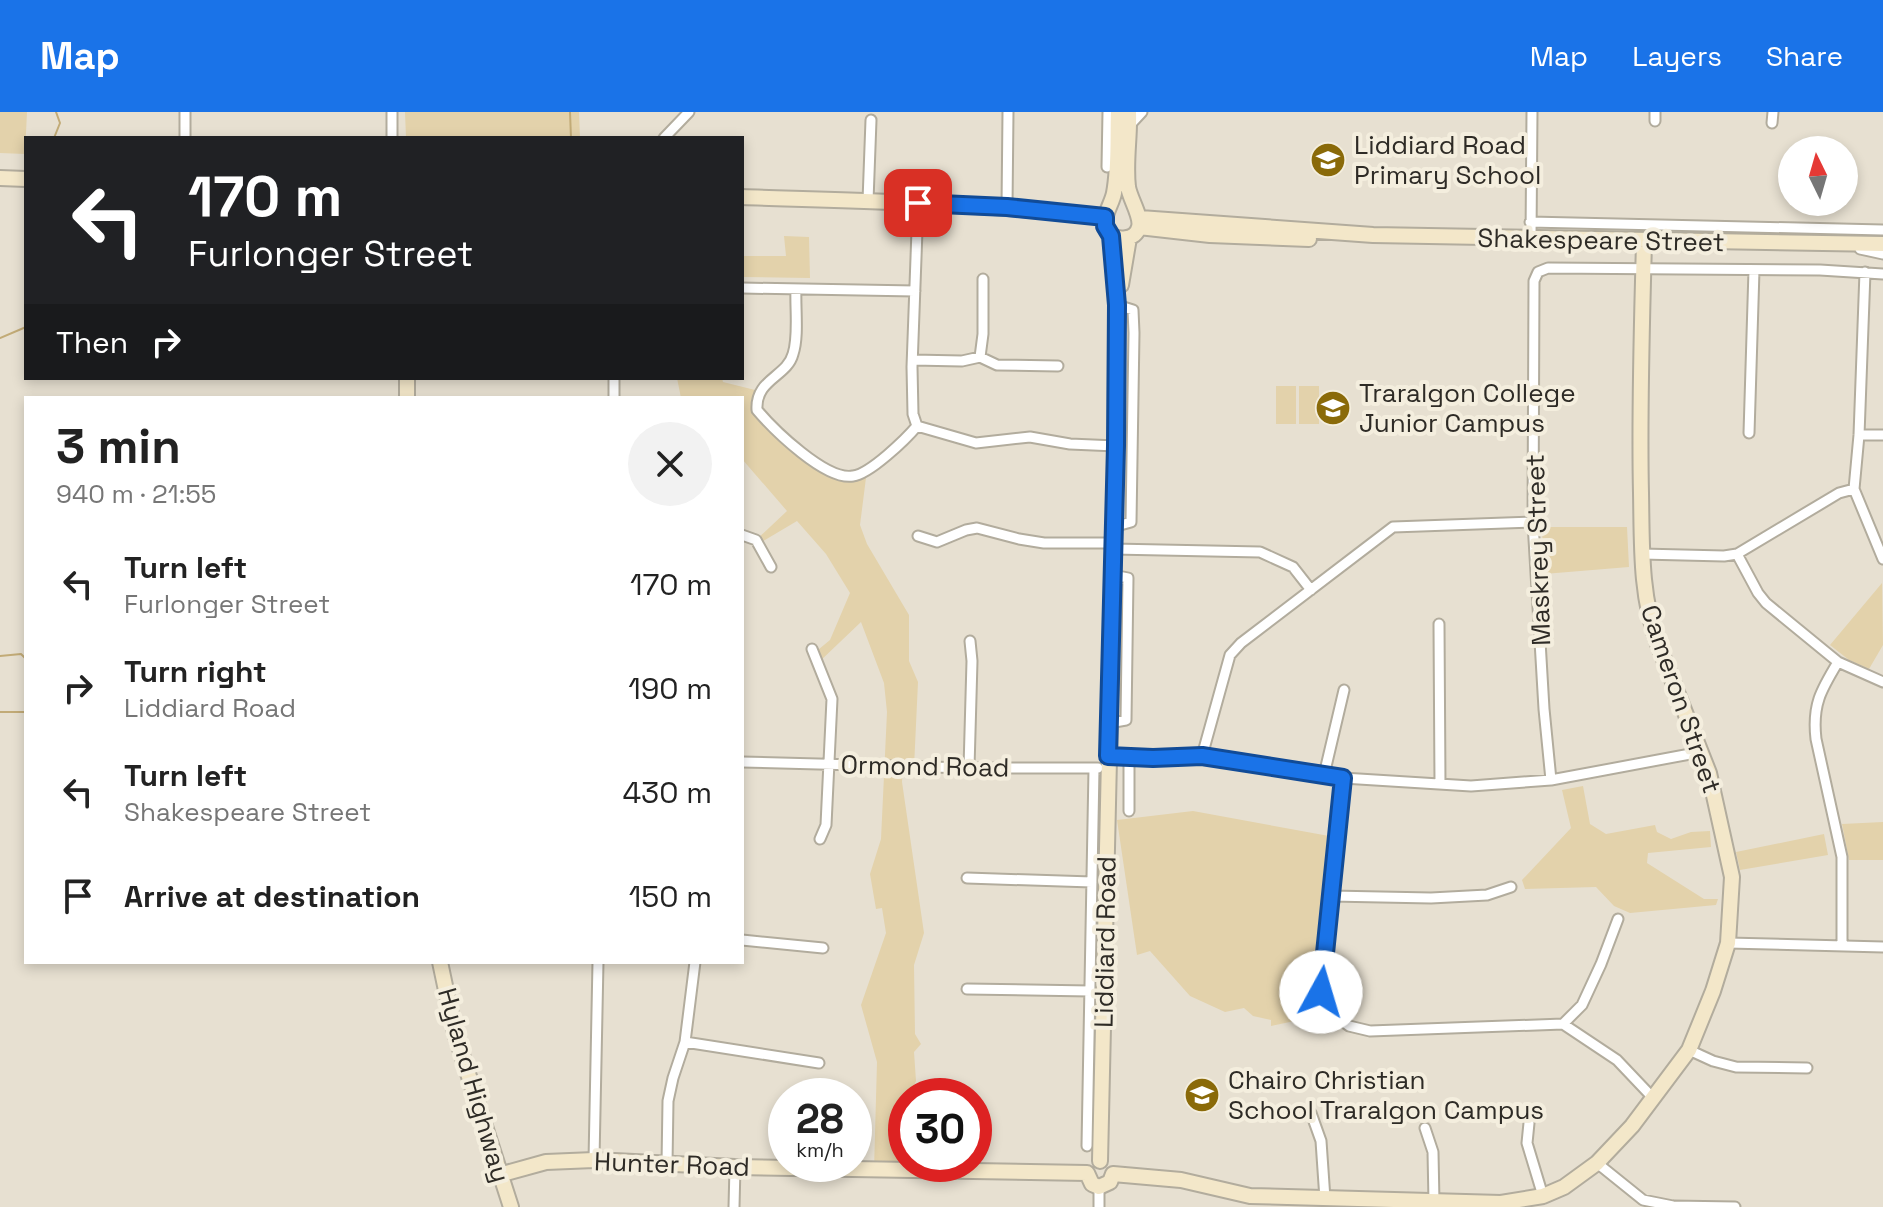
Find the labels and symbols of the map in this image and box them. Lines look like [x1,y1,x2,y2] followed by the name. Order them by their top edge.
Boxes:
[1354,128,1541,192] place label: Liddiard Road Primary School
[1778,136,1858,216] north arrow
[1309,141,1347,179] school or university icon: Liddiard Road Primary School
[884,169,952,237] pin
[1477,221,1725,259] street label: Shakespeare Street
[1359,376,1576,440] place label: Traralgon College Junior Campus
[1314,389,1352,427] school or university icon: Traralgon College Junior Campus
[1518,454,1558,646] street label: Maskrey Street
[1633,600,1729,798] street label: Cameron Street
[840,748,1010,784] street label: Ormond Road
[1087,856,1123,1028] street label: Liddiard Road
[1279,950,1363,1034] position arrow
[430,984,518,1186] street label: Hyland Highway
[1228,1063,1544,1127] place label: Chairo Christian School Traralgon Campus
[1183,1076,1221,1114] school or university icon: Chairo Christian School Traralgon Campus
[888,1078,992,1182] speed limit sign: 30
[594,1144,750,1184] street label: Hunter Road

